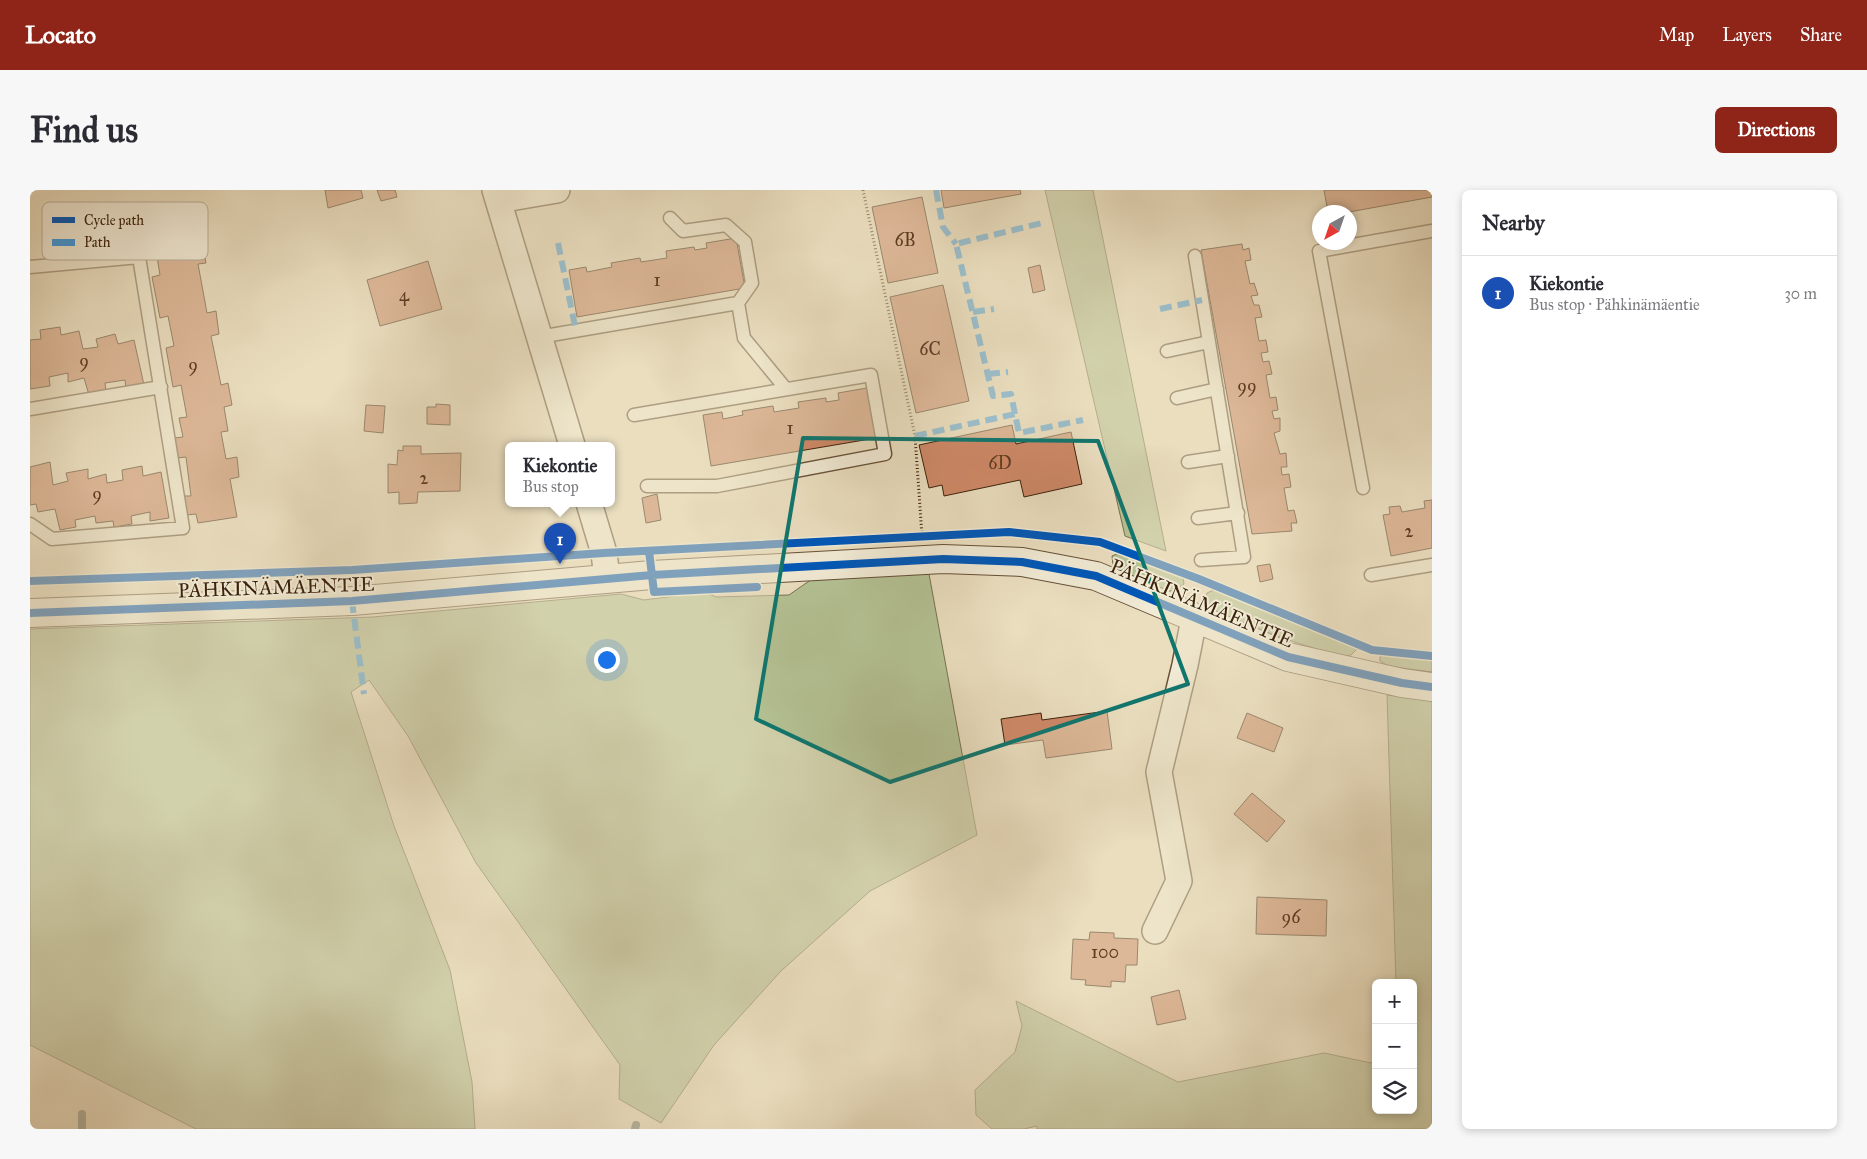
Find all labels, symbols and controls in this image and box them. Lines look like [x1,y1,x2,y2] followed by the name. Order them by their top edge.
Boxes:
[25,20,96,50] text: Locato
[1659,24,1694,46] text: Map
[1722,24,1772,46] text: Layers
[1800,24,1842,46] text: Share
[1715,107,1837,153] button: Directions
[30,109,138,152] text: Find us
[42,202,208,260] legend
[1312,205,1357,250] north arrow
[1482,210,1545,236] text: Nearby
[84,212,144,229] text: Cycle path
[894,229,916,251] house number: 6B
[84,234,111,251] text: Path
[653,269,661,291] house number: 1
[1529,272,1604,295] text: Kiekontie
[399,284,410,306] house number: 4
[1495,284,1501,303] text: 1
[1784,284,1817,303] text: 30 m
[1529,295,1700,314] text: Bus stop · Pähkinämäentie
[919,338,941,360] house number: 6C
[79,350,89,372] house number: 9
[188,354,198,376] house number: 9
[1237,375,1257,397] house number: 99
[786,417,794,439] house number: 1
[505,442,615,507] popup
[988,452,1012,474] house number: 6D
[523,454,597,477] text: Kiekontie
[420,467,429,489] house number: 2
[523,477,579,496] text: Bus stop
[92,483,102,505] house number: 9
[1405,520,1414,542] house number: 2
[544,523,576,564] pin: 1
[1107,554,1297,652] street label: PÄHKINÄMÄENTIE
[177,572,375,602] street label: PÄHKINÄMÄENTIE
[594,647,620,673] your location
[1282,906,1301,928] house number: 96
[1091,941,1119,963] house number: 100
[1372,979,1417,1114] map controls
[1372,979,1417,1024] button: +
[1372,1024,1417,1069] button: −
[1372,1069,1417,1114] button: layers

